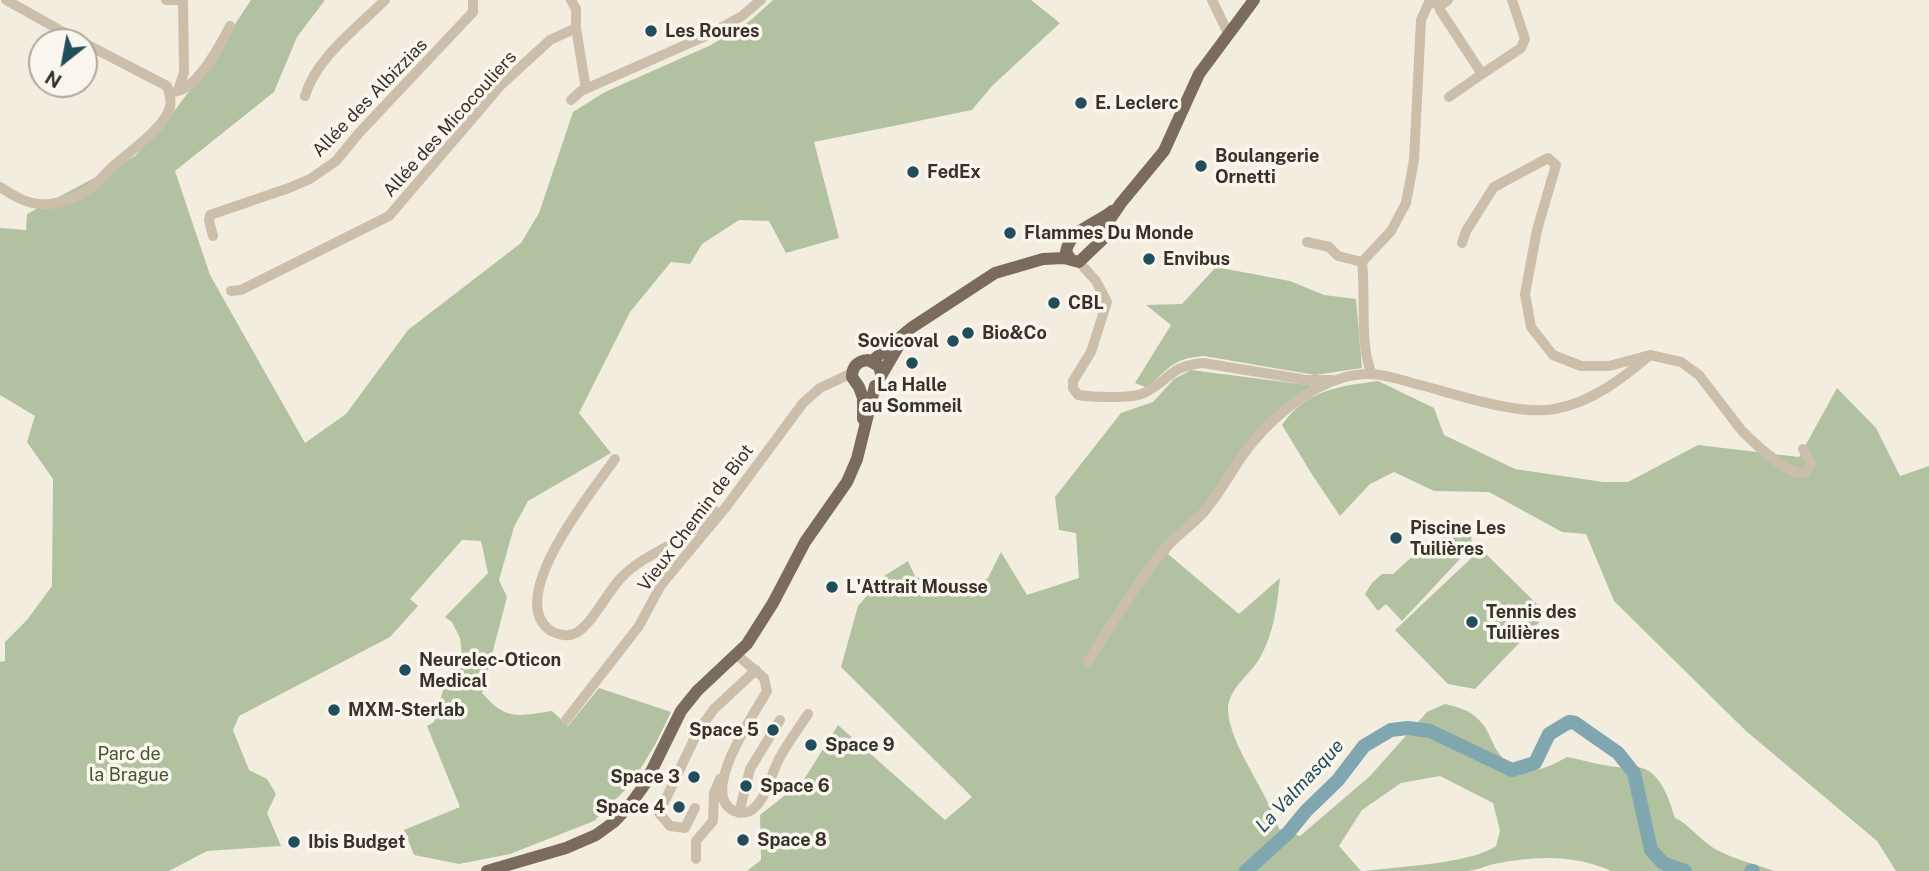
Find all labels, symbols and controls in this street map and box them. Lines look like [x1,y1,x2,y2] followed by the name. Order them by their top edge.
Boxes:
[665,20,760,42] place label: Les Roures
[643,23,659,39] marker: Les Roures
[28,28,98,98] north arrow
[308,34,432,162] street label: Allée des Albizzias
[379,47,521,201] street label: Allée des Micocouliers
[41,66,65,93] text: N
[1095,92,1179,114] place label: E. Leclerc
[1073,95,1089,111] marker: E. Leclerc
[1215,145,1319,188] place label: Boulangerie Ornetti
[1193,158,1209,174] marker: Boulangerie Ornetti
[927,161,981,183] place label: FedEx
[905,164,921,180] marker: FedEx
[1024,222,1194,244] place label: Flammes Du Monde
[1002,225,1018,241] marker: Flammes Du Monde
[1163,248,1230,270] place label: Envibus
[1141,251,1157,267] marker: Envibus
[1068,292,1104,314] place label: CBL
[1046,295,1062,311] marker: CBL
[982,322,1047,344] place label: Bio&Co
[960,325,976,341] marker: Bio&Co
[857,330,939,352] place label: Sovicoval
[945,333,961,349] marker: Sovicoval
[904,355,920,371] marker: La Halle au Sommeil
[861,374,963,416] place label: La Halle au Sommeil
[634,440,758,596] street label: Vieux Chemin de Biot
[1410,517,1506,560] place label: Piscine Les Tuilières
[1388,530,1404,546] marker: Piscine Les Tuilières
[846,576,988,598] place label: L'Attrait Mousse
[824,579,840,595] marker: L'Attrait Mousse
[1486,601,1577,644] place label: Tennis des Tuilières
[1464,614,1480,630] marker: Tennis des Tuilières
[419,649,561,692] place label: Neurelec-Oticon Medical
[397,662,413,678] marker: Neurelec-Oticon Medical
[348,699,465,721] place label: MXM-Sterlab
[326,702,342,718] marker: MXM-Sterlab
[689,719,759,741] place label: Space 5
[765,722,781,738] marker: Space 5
[825,734,895,756] place label: Space 9
[1251,735,1349,837] water label: La Valmasque
[803,737,819,753] marker: Space 9
[89,743,169,786] park label: Parc de la Brague
[610,766,680,788] place label: Space 3
[686,769,702,785] marker: Space 3
[760,775,830,797] place label: Space 6
[738,778,754,794] marker: Space 6
[595,796,665,818] place label: Space 4
[671,799,687,815] marker: Space 4
[757,829,827,851] place label: Space 8
[308,831,405,853] place label: Ibis Budget
[735,832,751,848] marker: Space 8
[286,834,302,850] marker: Ibis Budget

